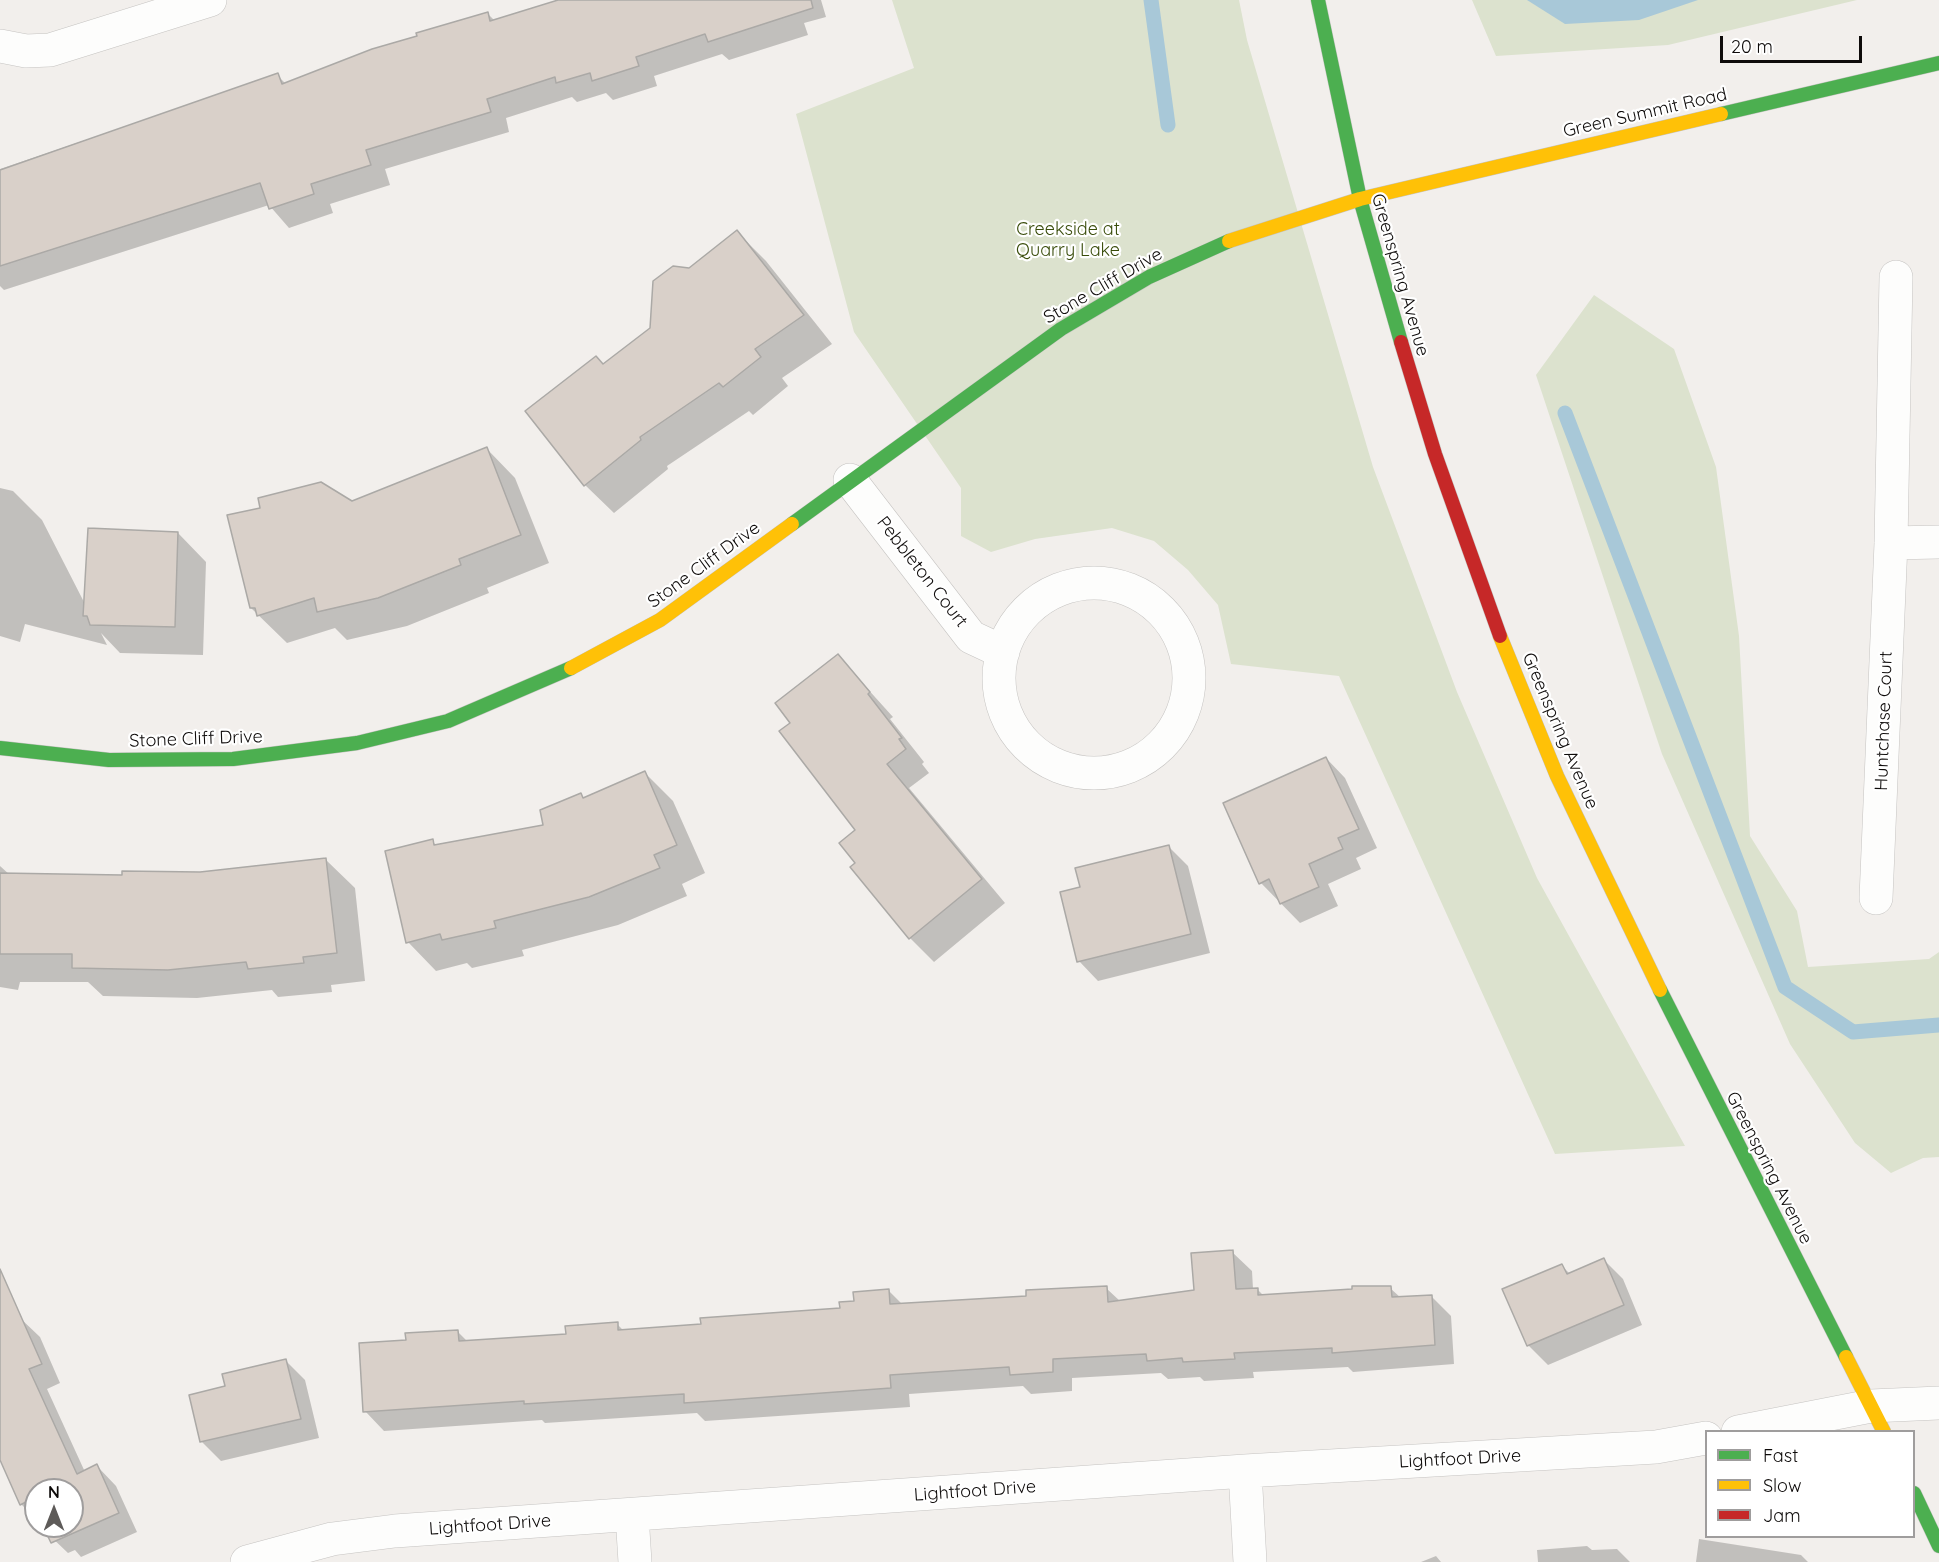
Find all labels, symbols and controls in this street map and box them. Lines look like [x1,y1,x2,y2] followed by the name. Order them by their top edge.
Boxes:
[1723,24,1866,62] scale bar
[1731,35,1773,58] text: 20 m
[1561,84,1729,142] street label: Green Summit Road
[1366,191,1434,359] street label: Greenspring Avenue
[1016,219,1120,262] park label: Creekside at Quarry Lake
[1040,243,1166,329] street label: Stone Cliff Drive
[872,512,972,632] street label: Pebbleton Court
[644,517,764,613] street label: Stone Cliff Drive
[1517,649,1603,813] street label: Greenspring Avenue
[1871,651,1897,791] street label: Huntchase Court
[129,726,263,752] street label: Stone Cliff Drive
[1721,1088,1817,1248] street label: Greenspring Avenue
[1705,1430,1915,1538] legend
[1763,1444,1798,1467] text: Fast
[1398,1445,1522,1473] street label: Lightfoot Drive
[1763,1474,1801,1497] text: Slow
[913,1476,1037,1506] street label: Lightfoot Drive
[24,1478,84,1538] north arrow
[48,1482,60,1502] text: N
[1763,1504,1801,1527] text: Jam
[428,1510,552,1540] street label: Lightfoot Drive

